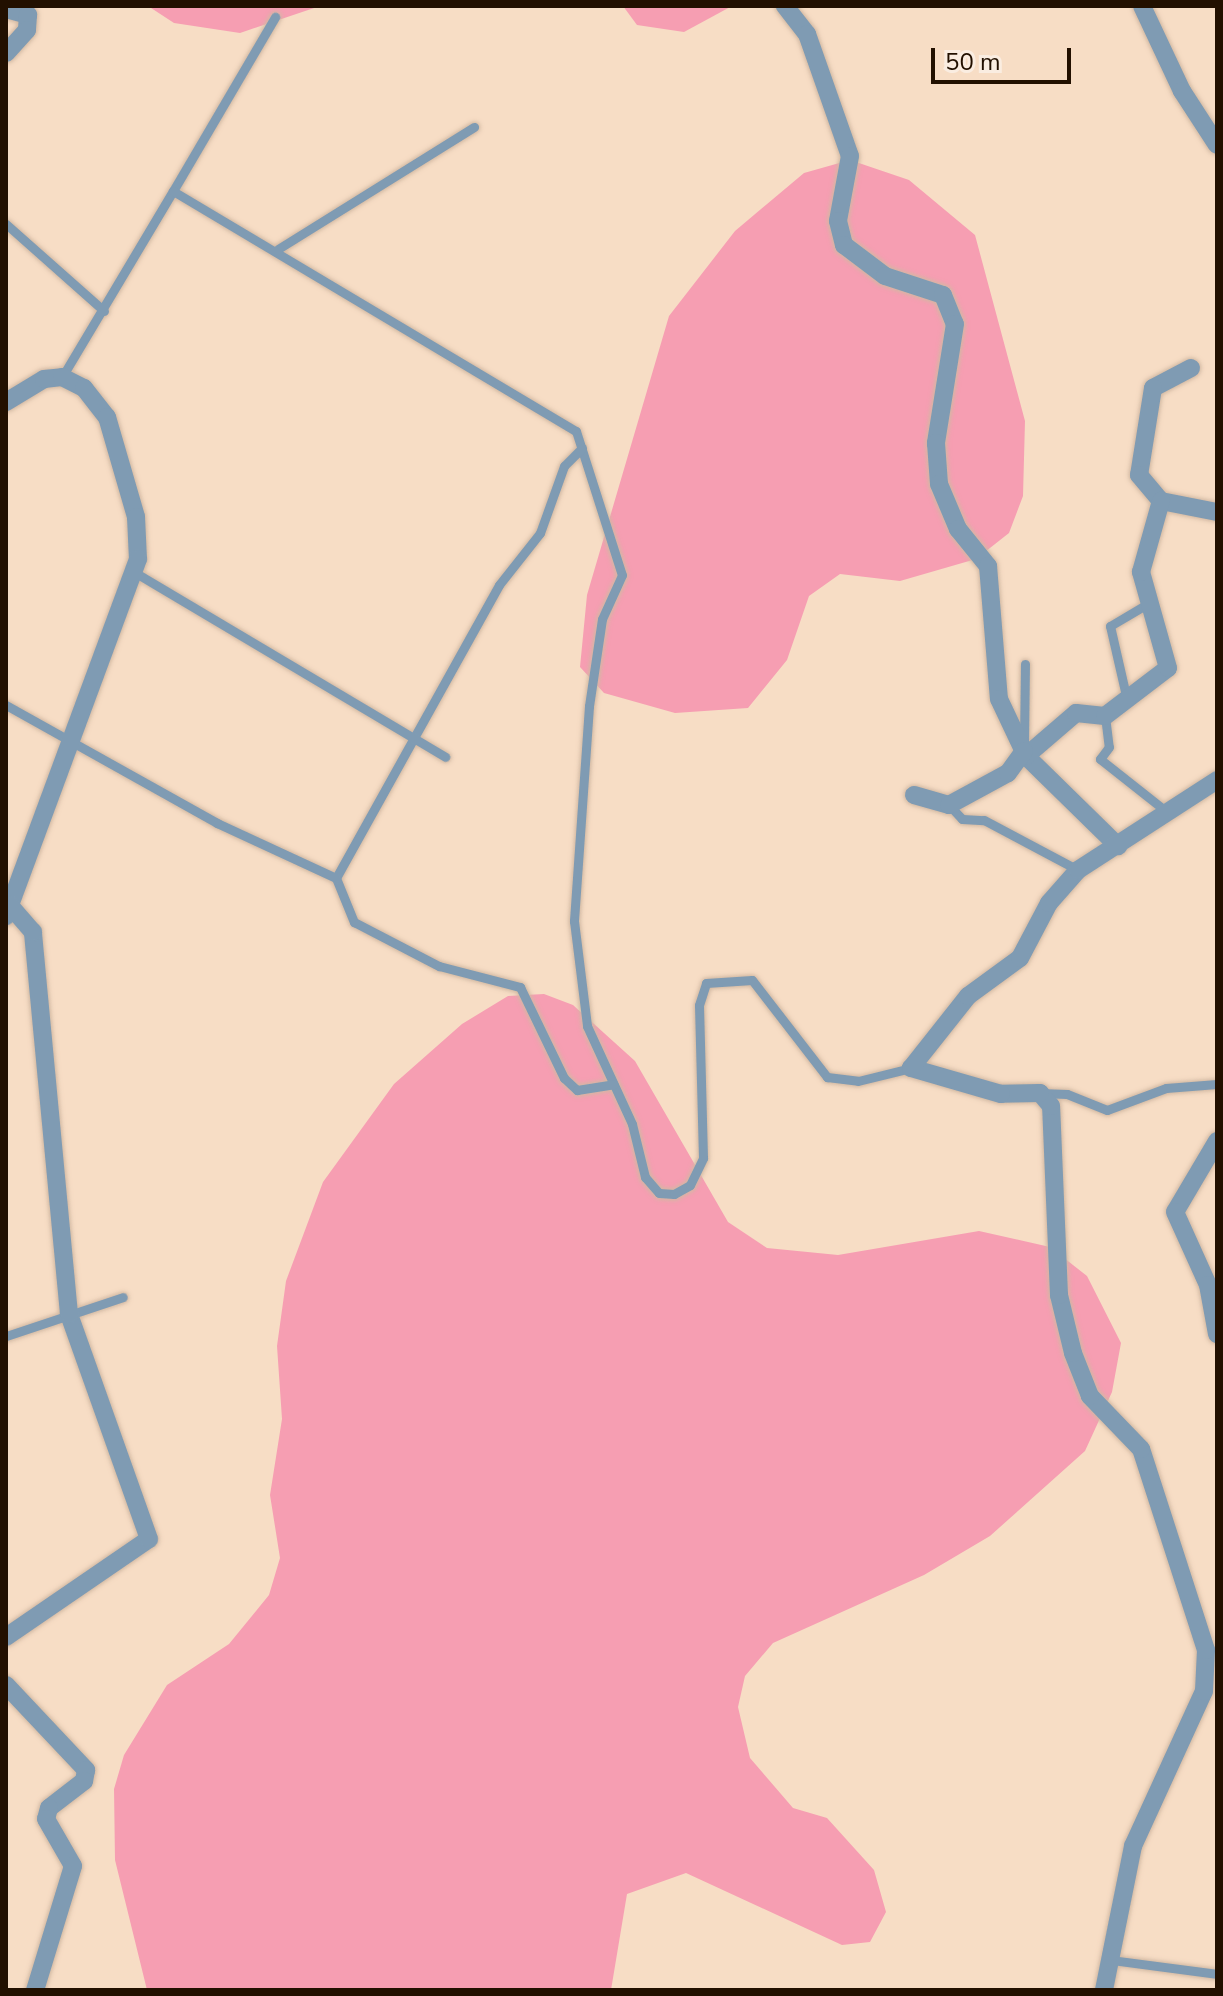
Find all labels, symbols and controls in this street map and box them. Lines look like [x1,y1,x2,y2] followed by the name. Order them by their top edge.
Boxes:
[935,32,1075,82] scale bar
[945,46,1001,78] text: 50 m

